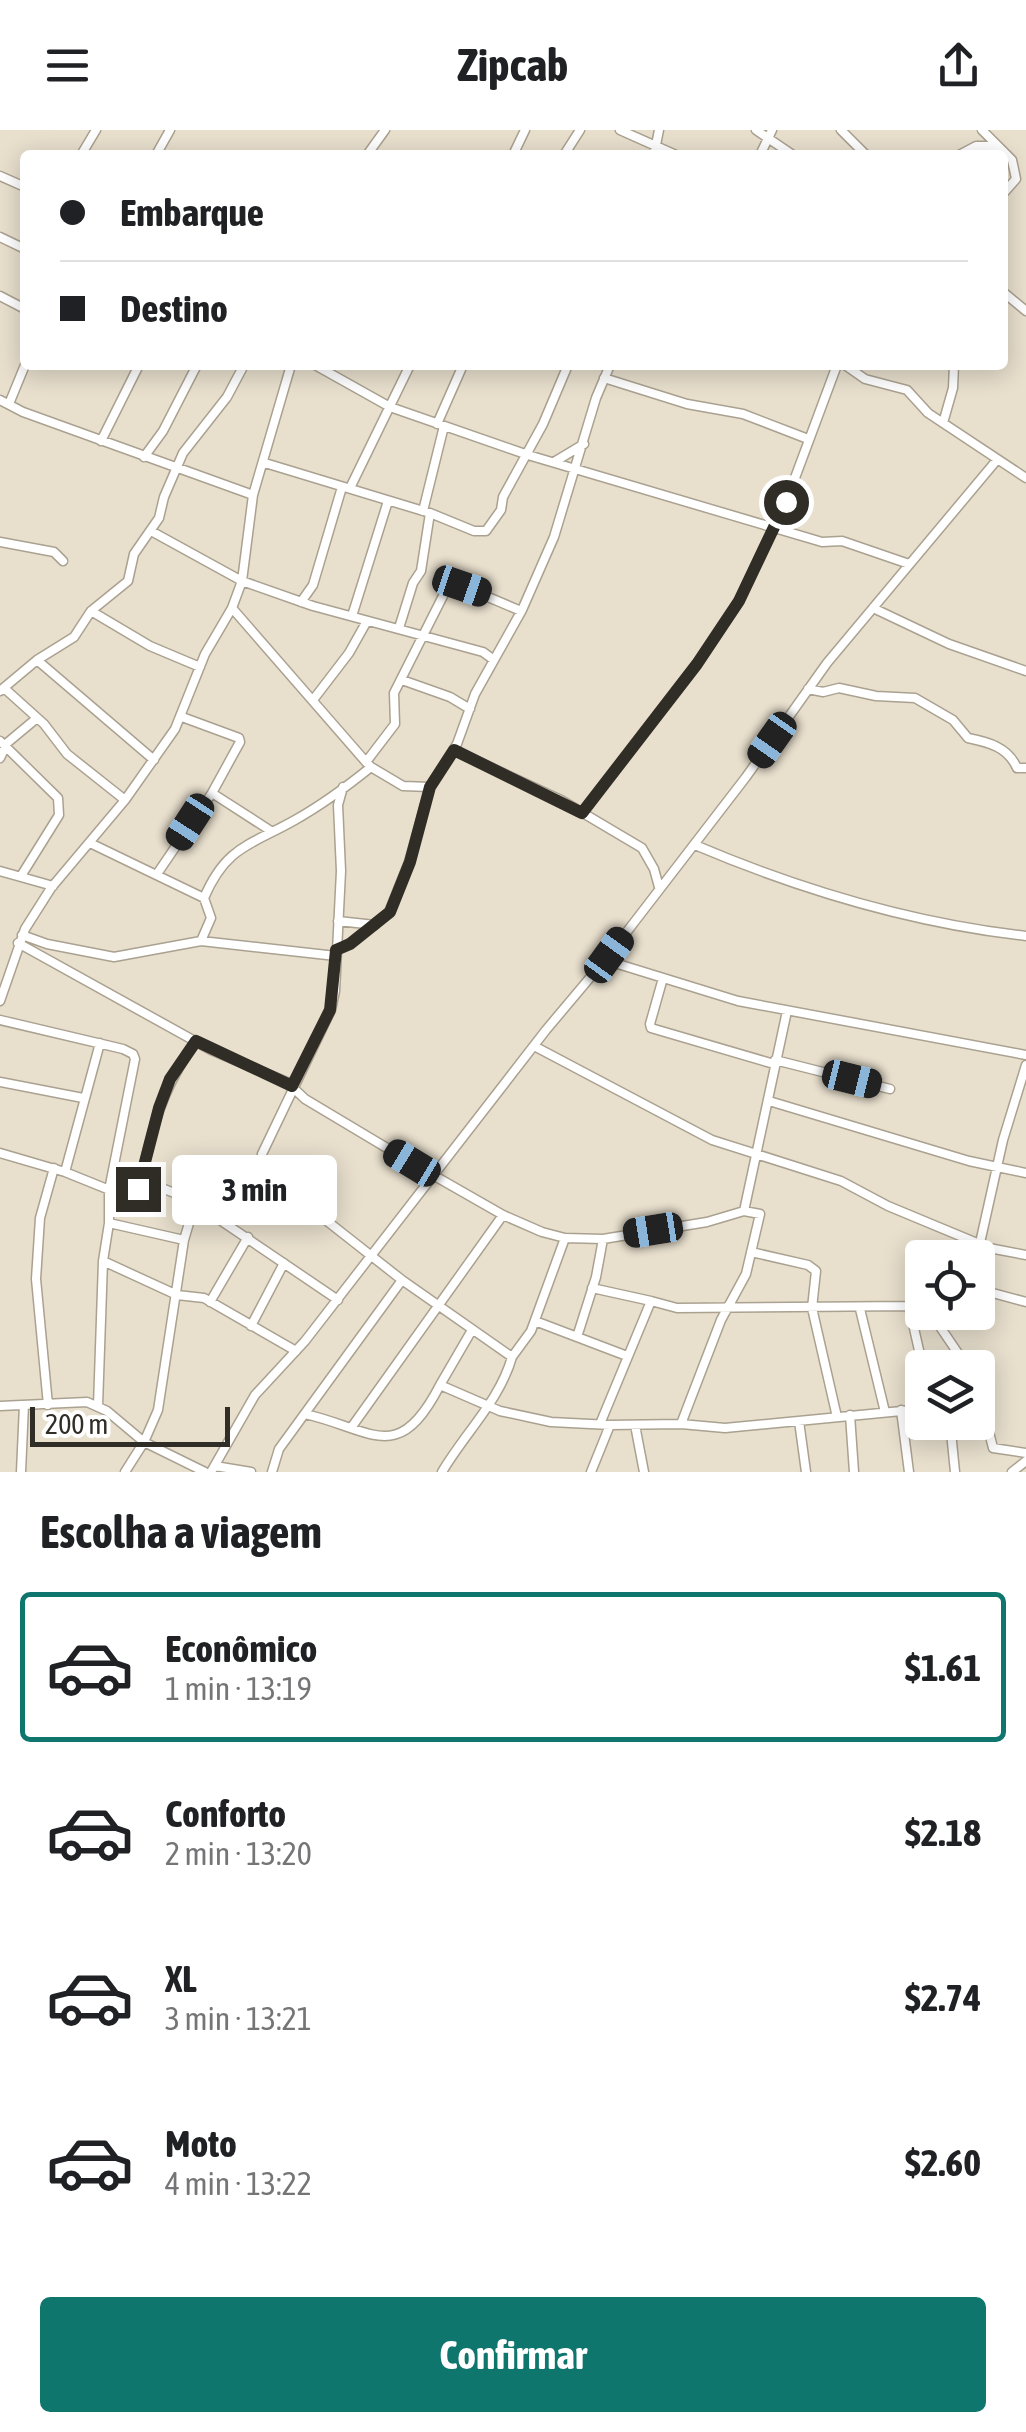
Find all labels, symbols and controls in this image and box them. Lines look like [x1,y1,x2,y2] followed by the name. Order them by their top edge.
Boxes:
[40,38,95,93] icon: menu
[931,38,986,93] icon: share
[458,39,568,91] text: Zipcab
[120,191,264,234] text: Embarque
[120,287,228,330] text: Destino
[764,480,809,525] route start
[429,562,495,610] car
[743,707,801,773] car
[161,789,219,855] car
[579,922,639,988] car
[819,1057,885,1101] car
[379,1135,445,1191] car
[173,1154,338,1224] callout: 3 min
[116,1167,161,1212] route end
[222,1171,287,1208] text: 3 min
[621,1210,685,1250] car
[905,1240,995,1440] map controls
[905,1240,995,1330] button: locate
[905,1350,995,1440] button: layers
[30,1402,230,1446] scale bar
[45,1408,108,1440] text: 200 m
[40,1506,322,1558] text: Escolha a viagem
[45,1622,135,1712] icon: car
[165,1627,317,1670] text: Econômico
[905,1646,981,1689] text: $1.61
[165,1670,312,1707] text: 1 min · 13:19
[45,1787,135,1877] icon: car
[165,1792,286,1835] text: Conforto
[905,1811,981,1854] text: $2.18
[165,1835,312,1872] text: 2 min · 13:20
[45,1952,135,2042] icon: car
[165,1957,197,2000] text: XL
[905,1976,981,2019] text: $2.74
[165,2000,312,2037] text: 3 min · 13:21
[45,2117,135,2207] icon: car
[165,2122,237,2165] text: Moto
[905,2141,981,2184] text: $2.60
[165,2165,312,2202] text: 4 min · 13:22
[40,2297,986,2412] button: Confirmar

